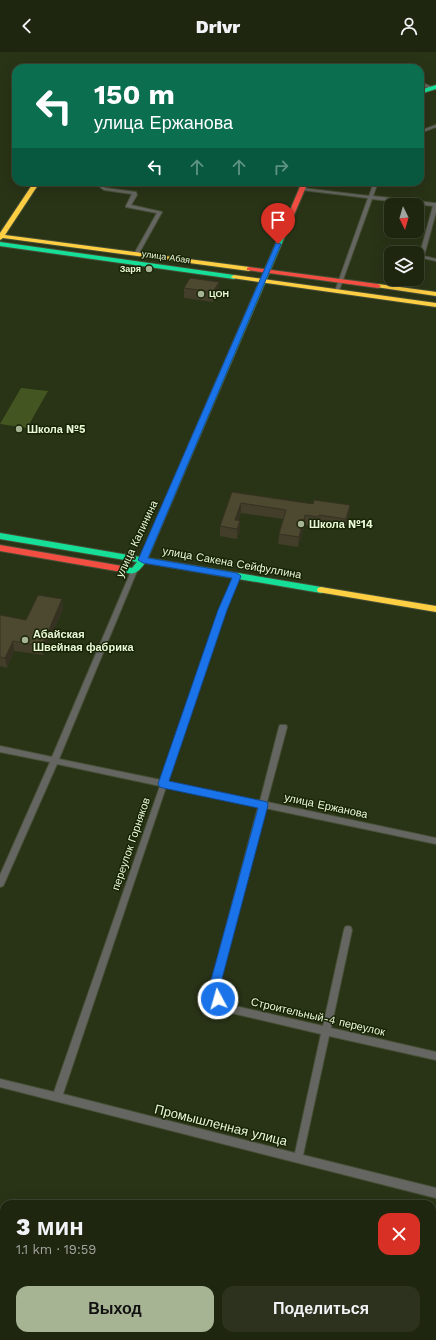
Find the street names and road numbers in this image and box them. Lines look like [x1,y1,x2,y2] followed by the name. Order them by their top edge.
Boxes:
[141,249,191,265] street label: улица Абая
[113,498,161,580] street label: улица Калинина
[162,544,303,582] street label: улица Сакена Сейфуллина
[283,791,370,821] street label: улица Ержанова
[109,796,153,892] street label: переулок Горняков
[250,995,387,1039] street label: Строительный-4 переулок
[153,1101,290,1149] street label: Промышленная улица

